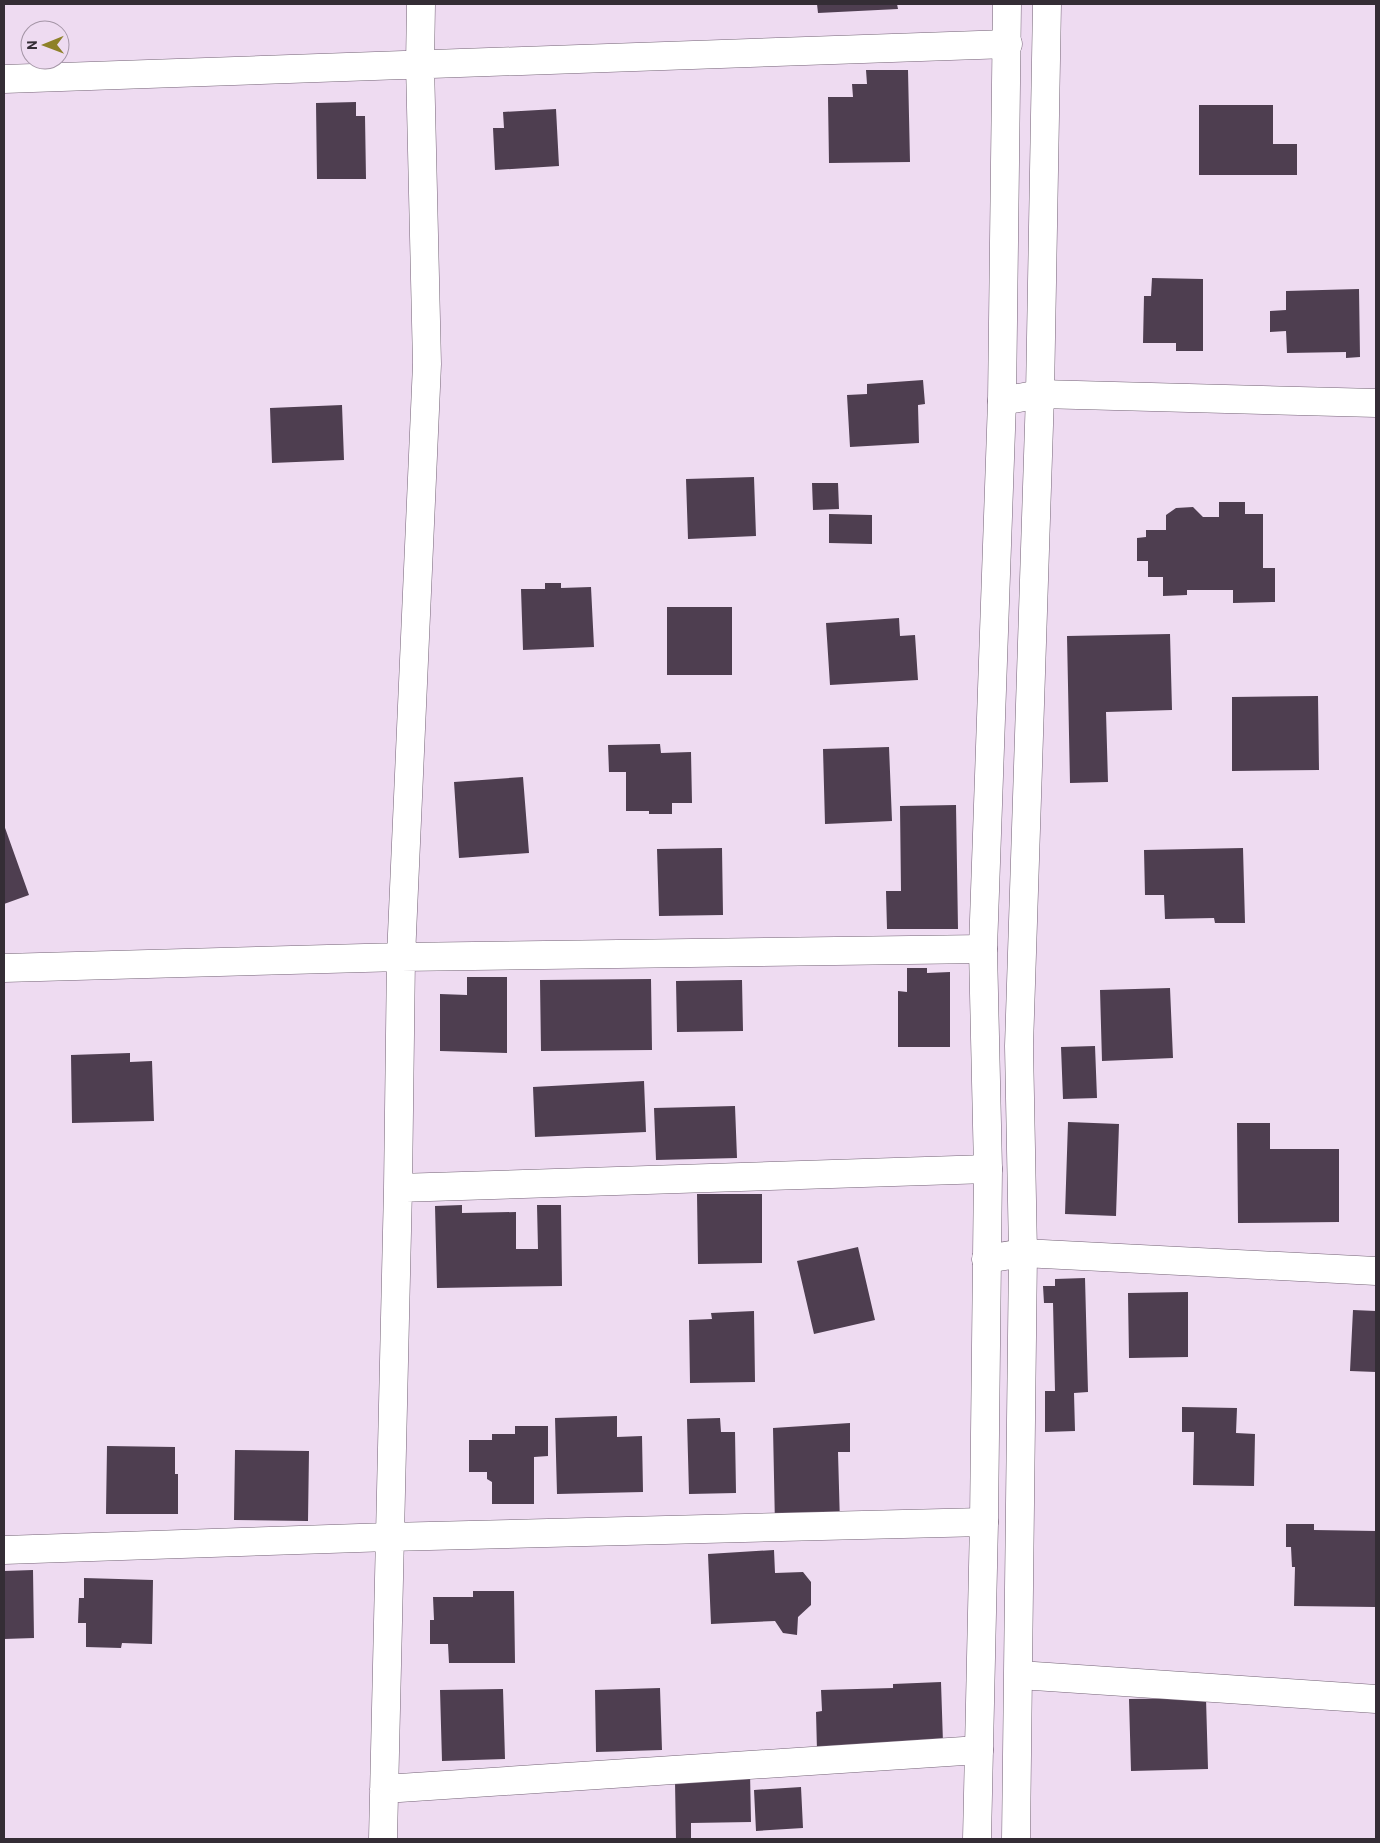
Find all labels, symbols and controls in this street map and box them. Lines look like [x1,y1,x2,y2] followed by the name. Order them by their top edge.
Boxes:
[20,20,70,70] north arrow
[23,40,40,50] text: N

